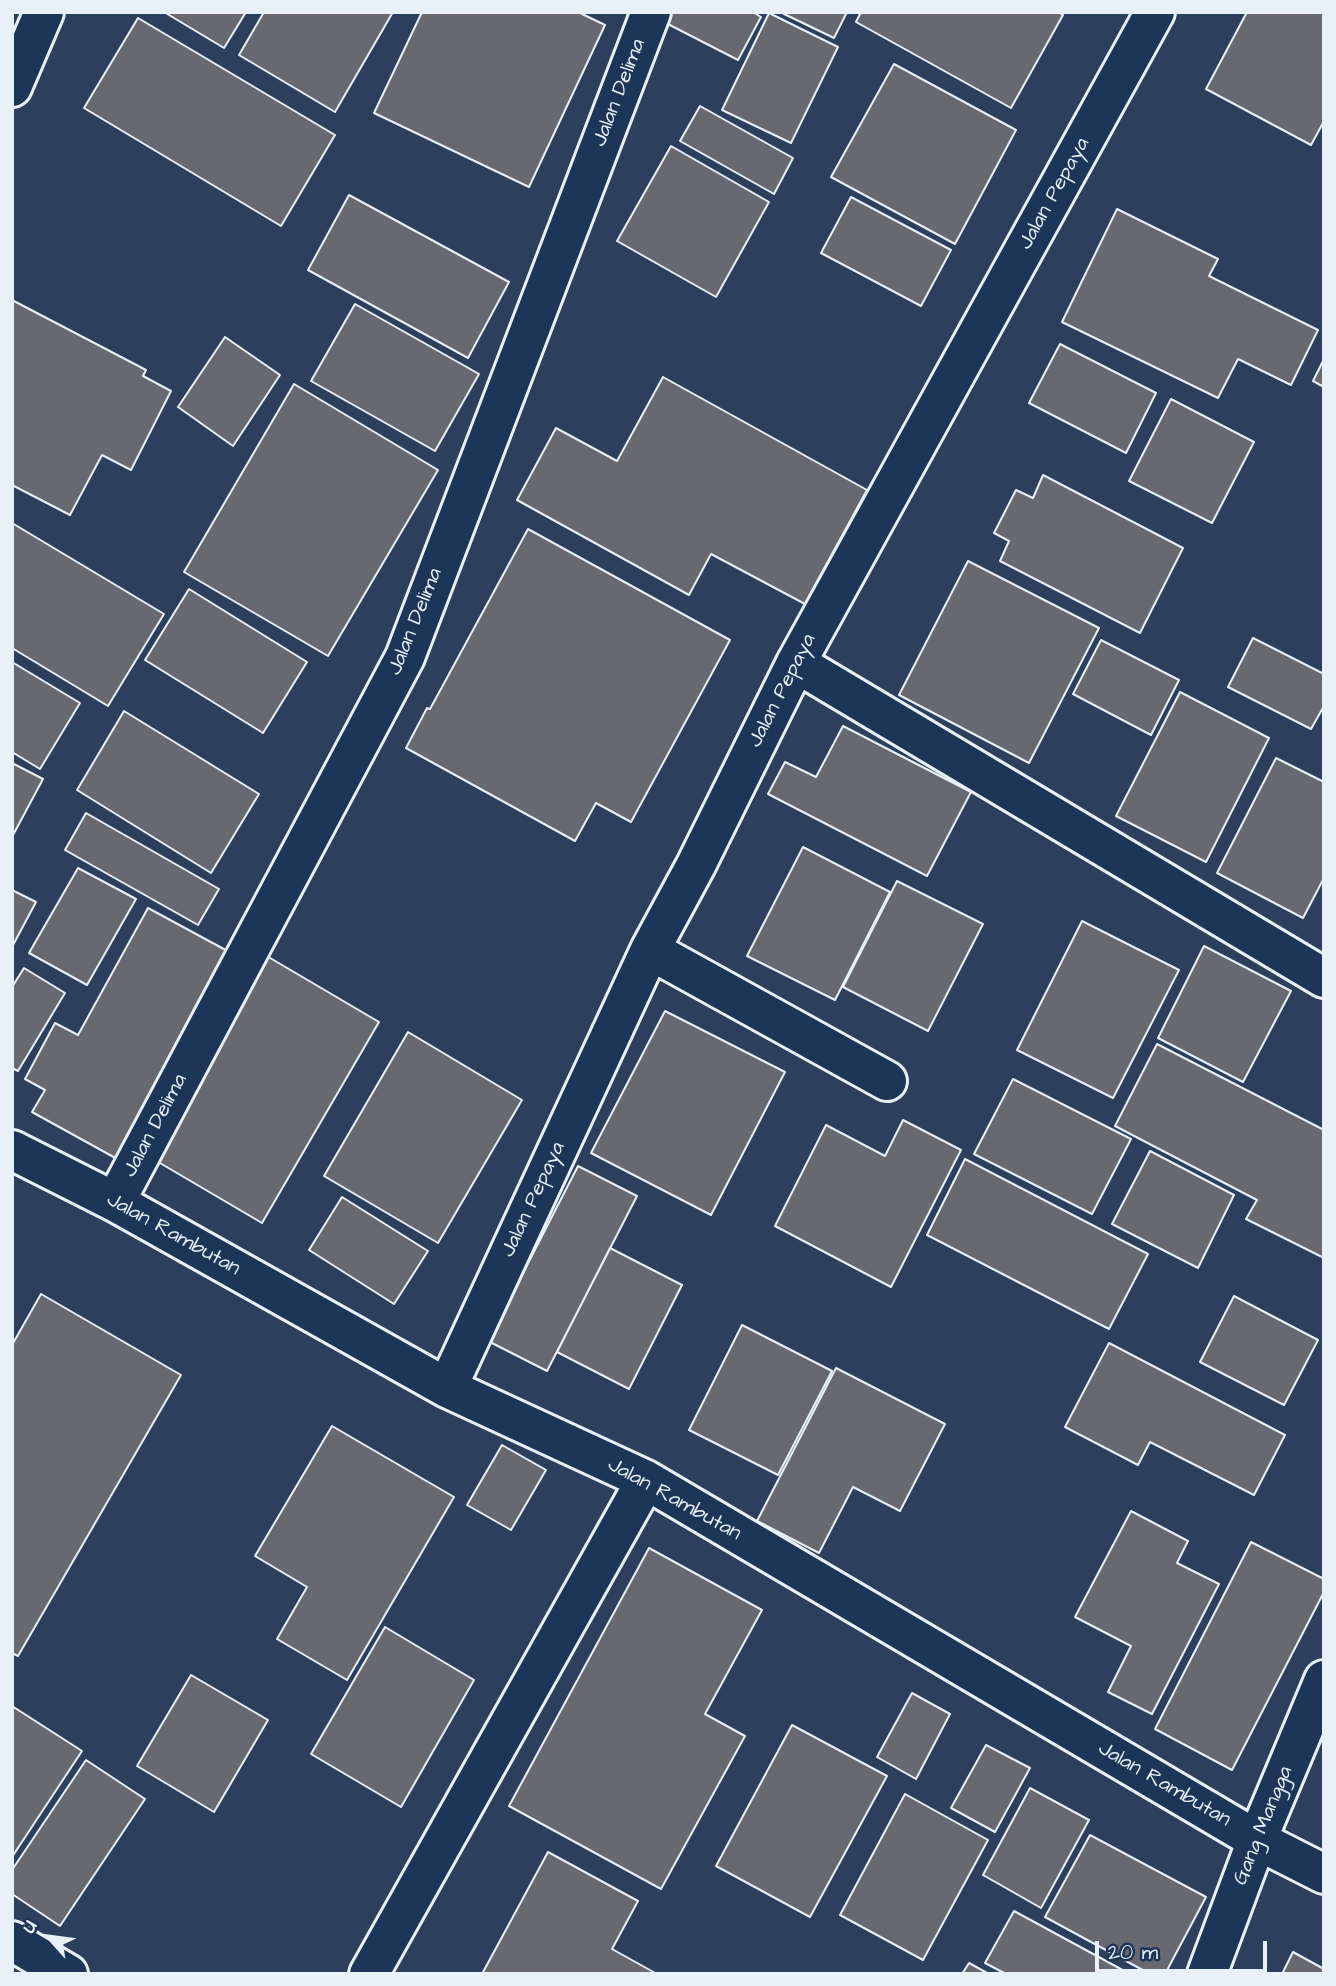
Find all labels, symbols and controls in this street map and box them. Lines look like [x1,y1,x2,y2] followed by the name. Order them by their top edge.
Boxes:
[588,36,652,150] street label: Jalan Delima
[1014,134,1096,254] street label: Jalan Pepaya
[383,565,449,679] street label: Jalan Delima
[744,630,822,752] street label: Jalan Pepaya
[118,1070,194,1182] street label: Jalan Delima
[496,1138,572,1262] street label: Jalan Pepaya
[102,1188,244,1282] street label: Jalan Rambutan
[603,1453,745,1547] street label: Jalan Rambutan
[1093,1737,1235,1833] street label: Jalan Rambutan
[1229,1763,1299,1889] street label: Gang Mangga
[14,1902,84,1972] north arrow
[16,1916,44,1938] text: U
[1098,1926,1270,1970] scale bar
[1108,1938,1158,1967] text: 20 m

